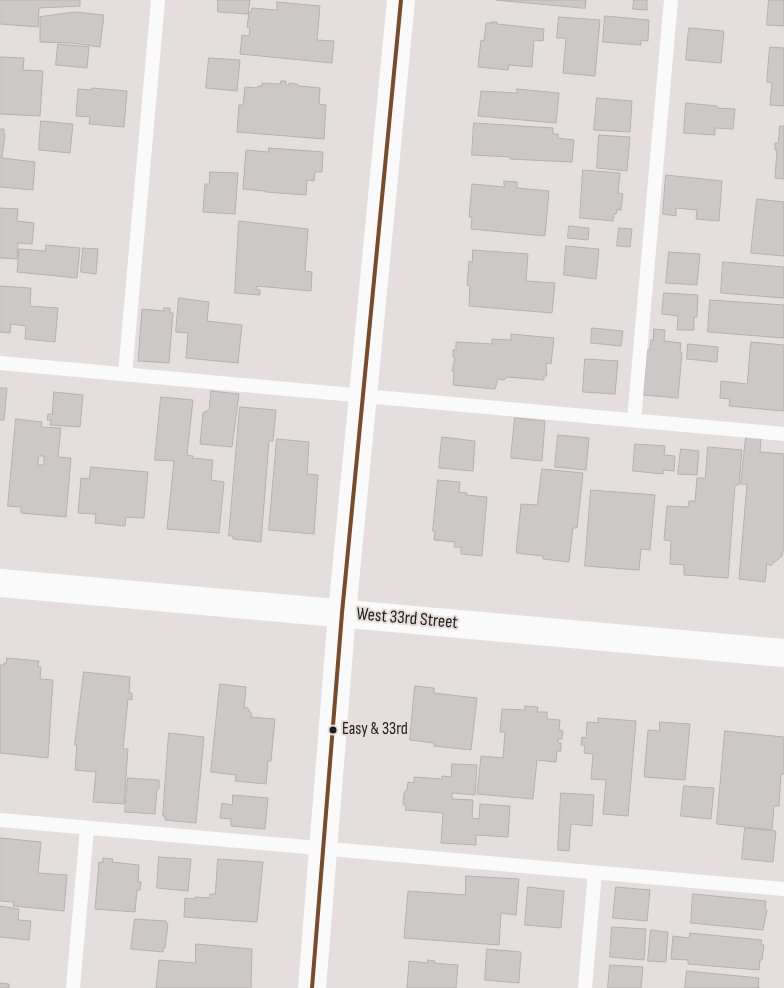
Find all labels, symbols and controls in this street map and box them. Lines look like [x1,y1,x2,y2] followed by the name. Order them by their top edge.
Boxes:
[355,604,459,634] street label: West 33rd Street
[342,720,408,740] place label: Easy & 33rd
[328,725,338,735] marker: Easy & 33rd

